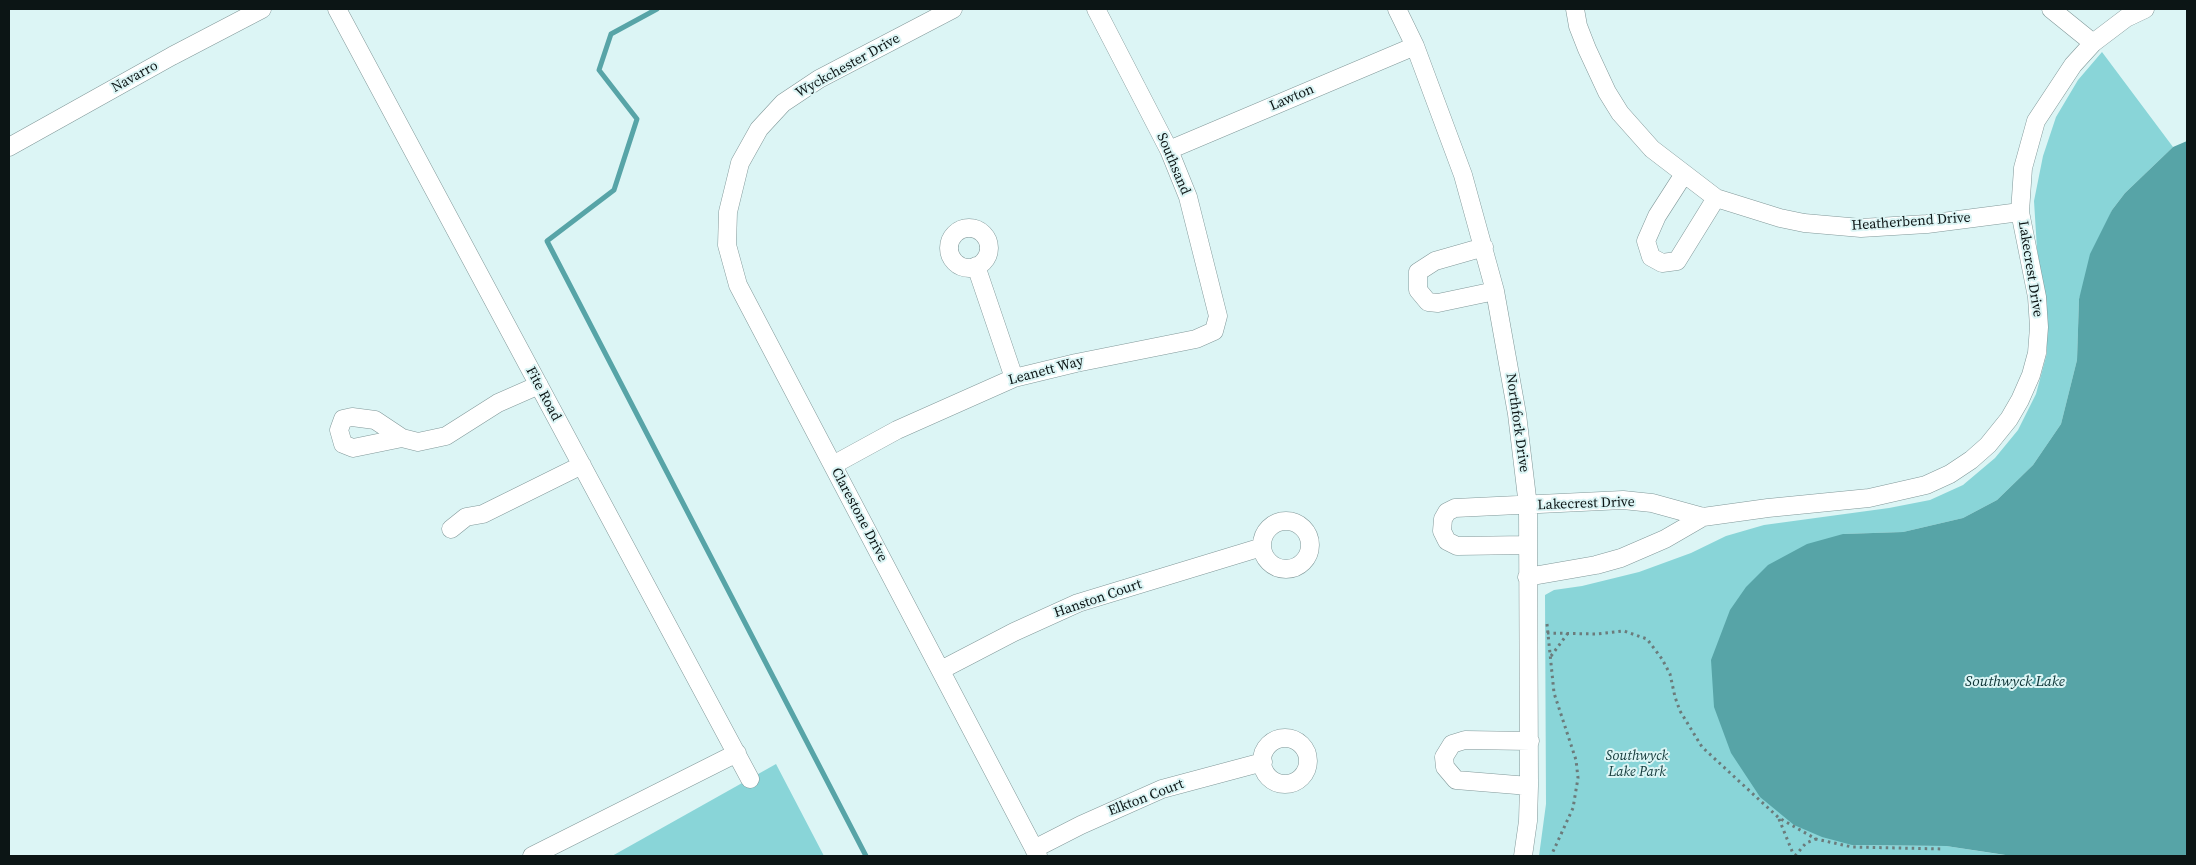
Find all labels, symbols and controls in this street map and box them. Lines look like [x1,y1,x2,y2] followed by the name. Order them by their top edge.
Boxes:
[793,30,903,102] street label: Wyckchester Drive
[109,57,161,97] street label: Navarro
[1267,81,1317,115] street label: Lawton
[1152,131,1194,197] street label: Southsand
[1851,209,1971,235] street label: Heatherbend Drive
[2014,220,2046,318] street label: Lakecrest Drive
[1007,353,1085,389] street label: Leanett Way
[522,364,564,424] street label: Fite Road
[1502,372,1532,474] street label: Northfork Drive
[827,465,891,565] street label: Clarestone Drive
[1537,494,1635,514] street label: Lakecrest Drive
[1052,576,1144,622] street label: Hanston Court
[1965,673,2065,691] water label: Southwyck Lake
[1606,748,1668,780] park label: Southwyck Lake Park
[1106,776,1186,820] street label: Elkton Court

